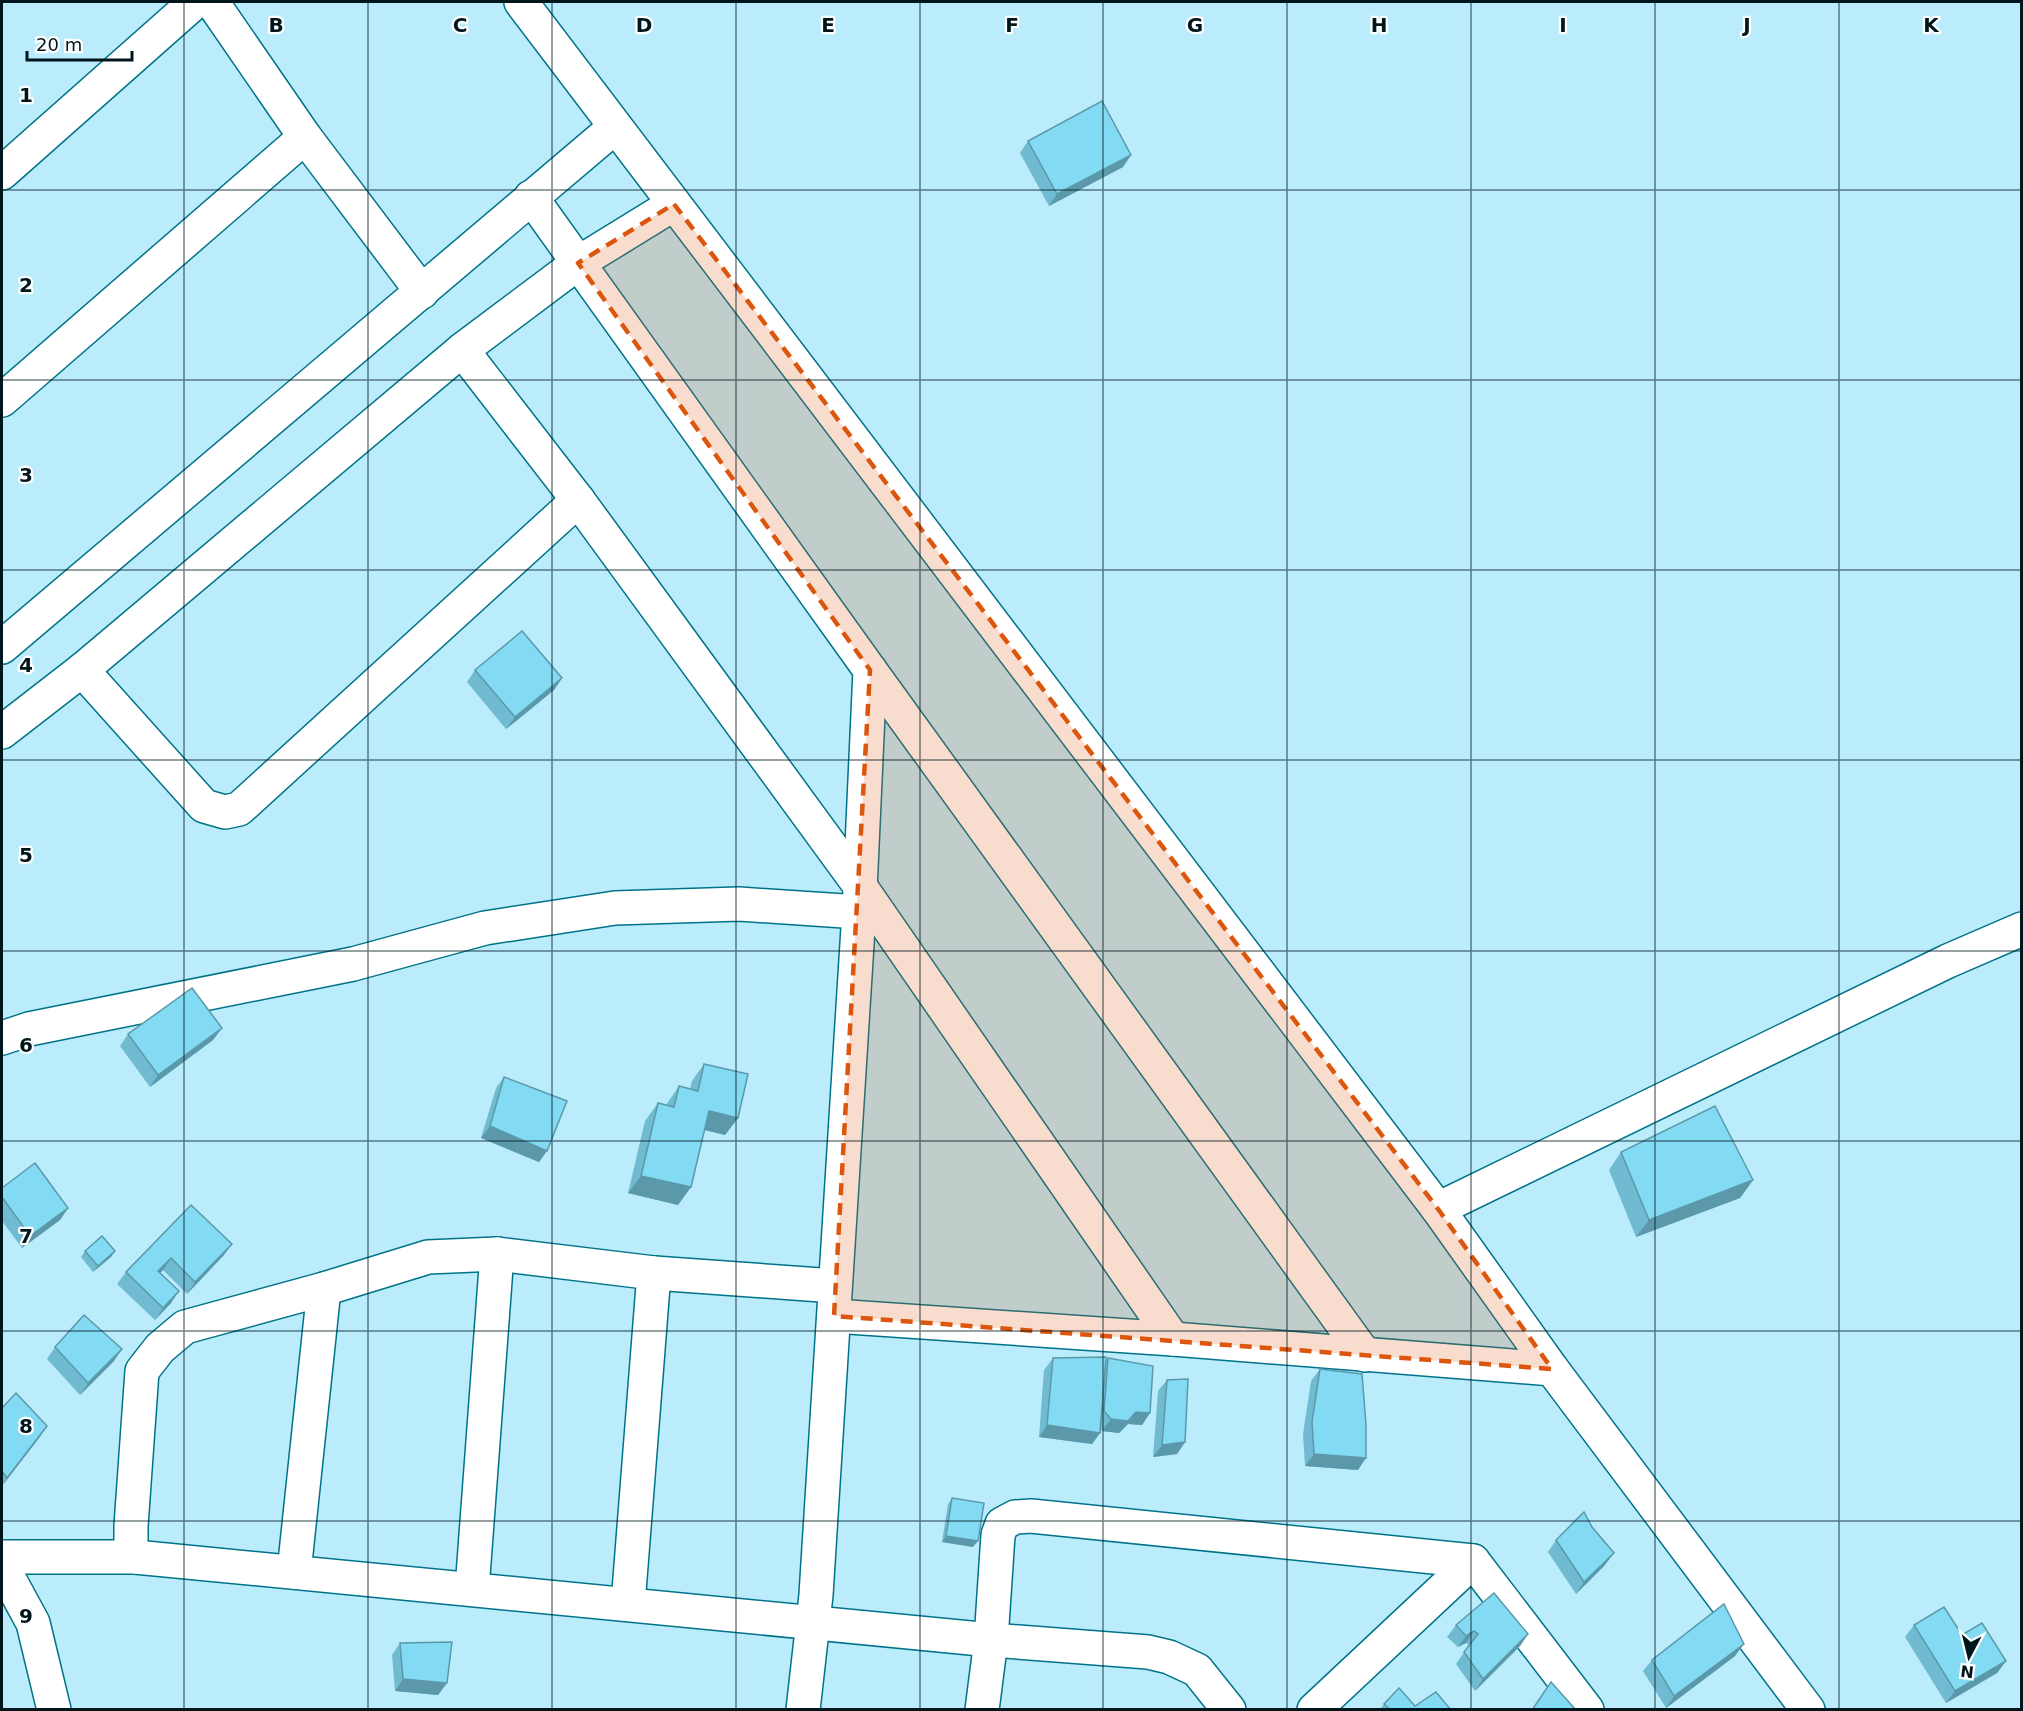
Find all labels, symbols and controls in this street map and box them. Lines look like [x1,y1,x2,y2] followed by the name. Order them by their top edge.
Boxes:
[268,13,284,37] text: B
[453,13,467,37] text: C
[636,13,652,37] text: D
[821,13,835,37] text: E
[1005,13,1019,37] text: F
[1187,13,1203,37] text: G
[1371,13,1387,37] text: H
[1559,13,1567,37] text: I
[1741,13,1751,37] text: J
[1923,13,1940,37] text: K
[27,24,132,62] scale bar
[36,34,82,55] text: 20 m
[19,83,33,107] text: 1
[19,273,33,297] text: 2
[19,463,33,487] text: 3
[19,653,33,677] text: 4
[19,843,33,867] text: 5
[19,1033,33,1057] text: 6
[19,1224,33,1248] text: 7
[19,1414,33,1438] text: 8
[19,1604,33,1628] text: 9
[1939,1627,1999,1687] north arrow
[1959,1661,1975,1682] text: N

